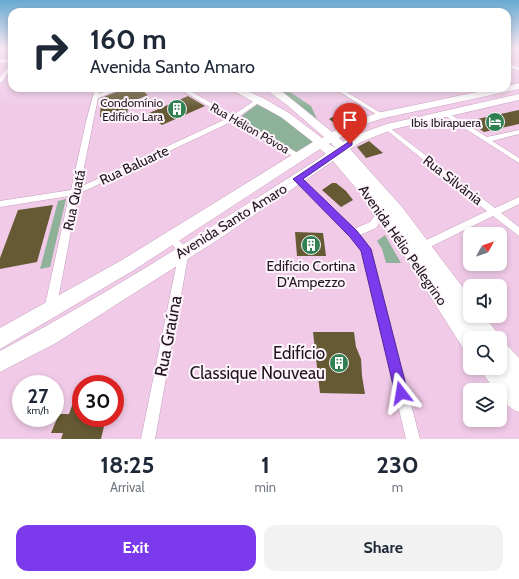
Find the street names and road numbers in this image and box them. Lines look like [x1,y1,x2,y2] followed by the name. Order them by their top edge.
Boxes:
[208,99,293,157] street label: Rua Hélion Póvoa
[97,141,171,189] street label: Rua Baluarte
[420,151,487,209] street label: Rua Silvânia
[59,168,89,232] street label: Rua Quatá
[172,179,290,263] street label: Avenida Santo Amaro
[355,181,452,309] street label: Avenida Hélio Pellegrino
[150,293,186,378] street label: Rua Graúna

